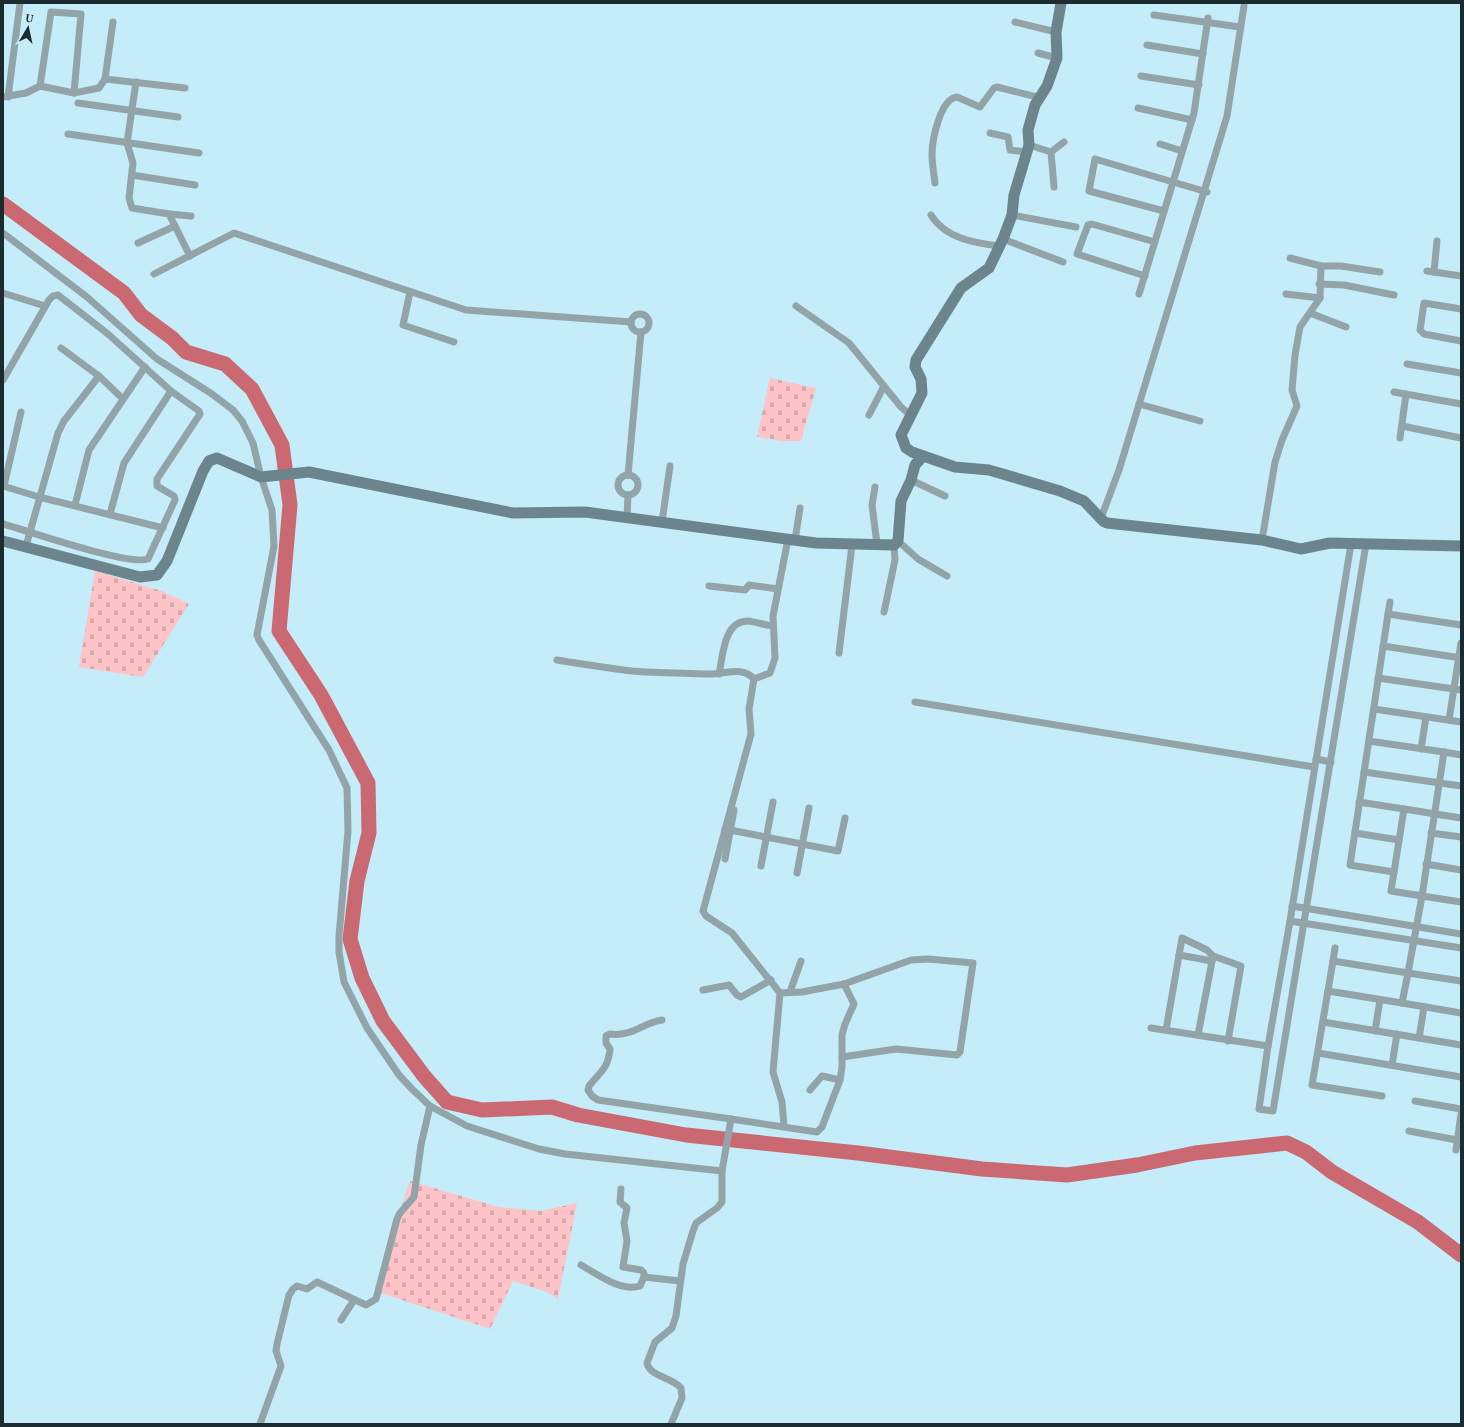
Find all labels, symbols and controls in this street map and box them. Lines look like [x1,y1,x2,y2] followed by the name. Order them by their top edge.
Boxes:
[8,8,48,48] north arrow
[25,11,35,26] text: U

